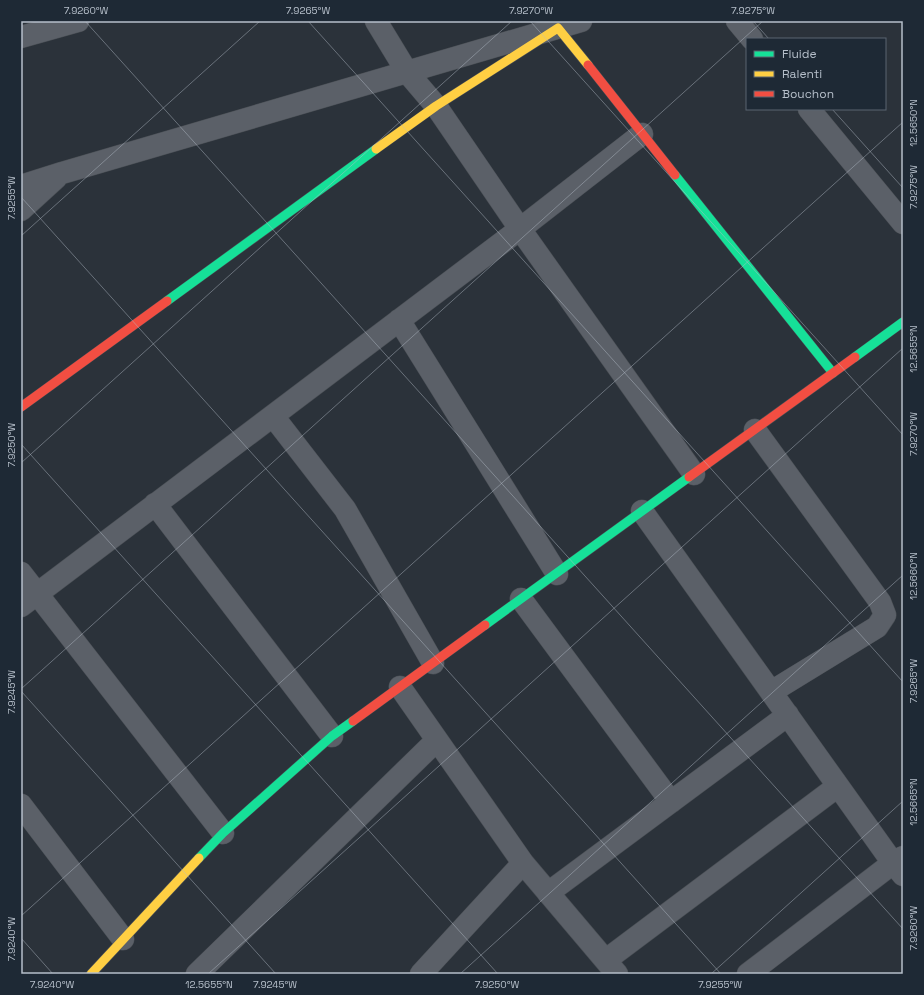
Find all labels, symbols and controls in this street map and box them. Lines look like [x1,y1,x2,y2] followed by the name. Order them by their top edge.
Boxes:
[64,4,109,17] text: 7.9260°W
[286,4,330,17] text: 7.9265°W
[509,4,553,17] text: 7.9270°W
[731,4,775,17] text: 7.9275°W
[746,38,886,110] legend
[782,46,817,62] text: Fluide
[782,66,822,82] text: Ralenti
[782,86,834,102] text: Bouchon
[907,99,920,147] text: 12.5650°N
[907,165,920,209] text: 7.9275°W
[5,176,18,220] text: 7.9255°W
[907,325,920,373] text: 12.5655°N
[907,412,920,456] text: 7.9270°W
[5,422,18,467] text: 7.9250°W
[907,552,920,600] text: 12.5660°N
[907,659,920,703] text: 7.9265°W
[5,670,18,714] text: 7.9245°W
[907,778,920,826] text: 12.5665°N
[907,905,920,950] text: 7.9260°W
[5,916,18,961] text: 7.9240°W
[30,978,75,991] text: 7.9240°W
[185,978,233,991] text: 12.5655°N
[253,978,297,991] text: 7.9245°W
[475,978,520,991] text: 7.9250°W
[698,978,742,991] text: 7.9255°W

